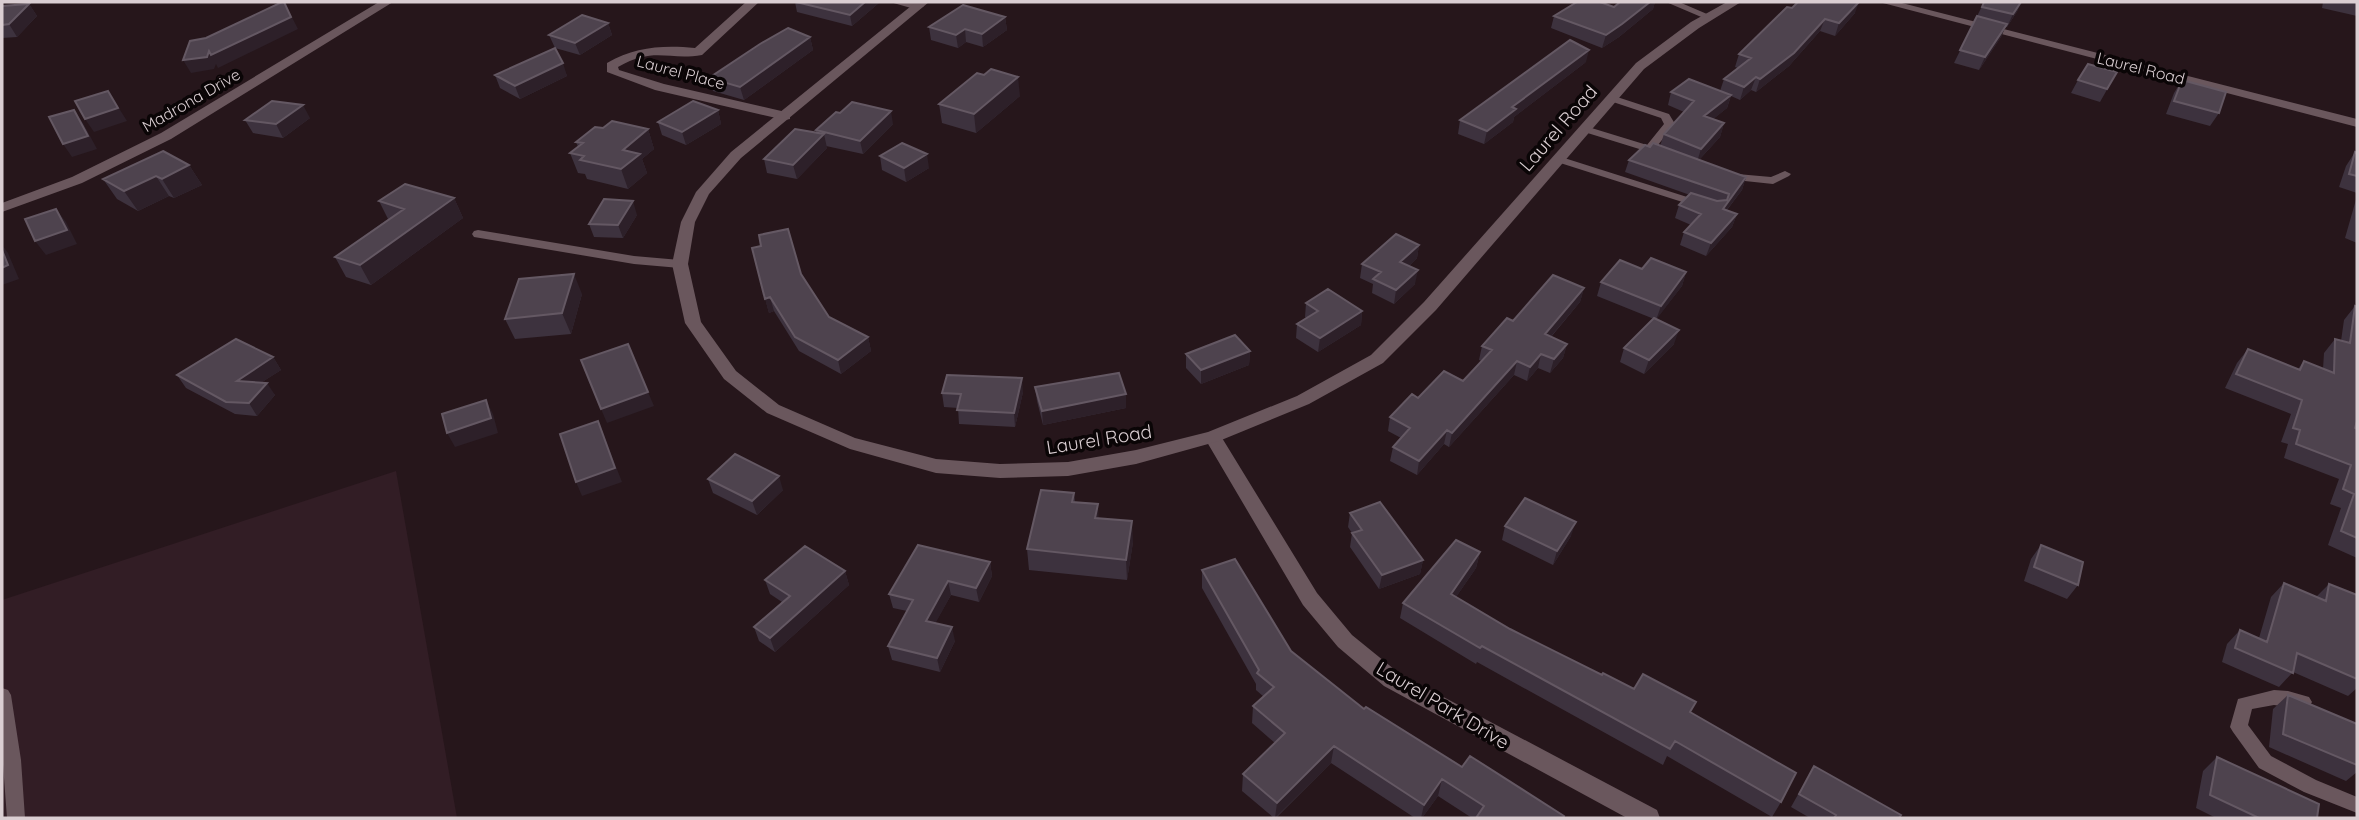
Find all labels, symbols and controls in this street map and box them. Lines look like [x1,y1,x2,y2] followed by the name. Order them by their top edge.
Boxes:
[2095,47,2187,89] street label: Laurel Road
[635,51,727,93] street label: Laurel Place
[138,64,244,136] street label: Madrona Drive
[1514,80,1602,176] street label: Laurel Road
[1044,419,1154,459] street label: Laurel Road
[1372,656,1514,754] street label: Laurel Park Drive

